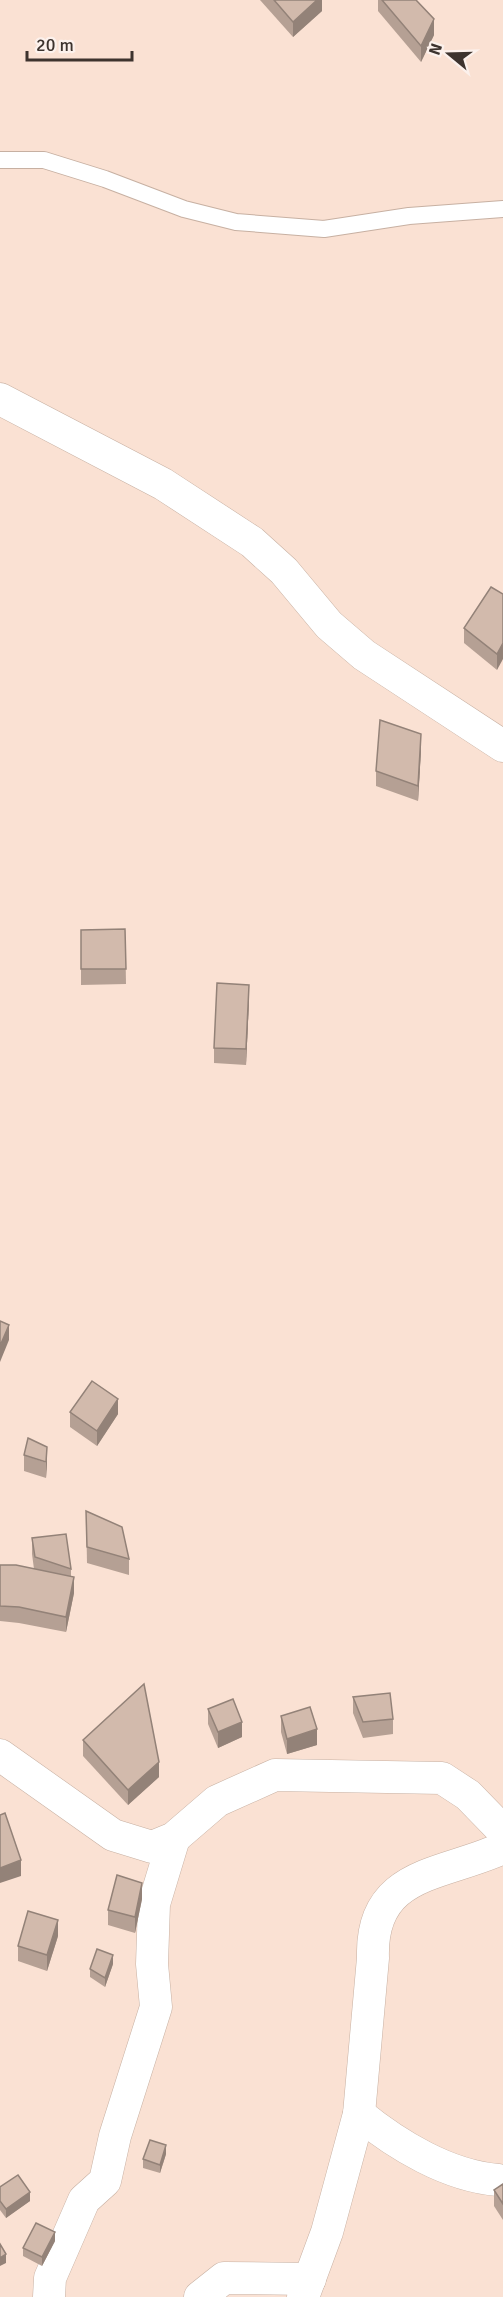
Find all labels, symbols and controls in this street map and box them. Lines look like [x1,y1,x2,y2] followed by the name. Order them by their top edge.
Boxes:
[27,24,132,62] scale bar
[419,24,479,84] north arrow
[36,34,74,56] text: 20 m
[424,41,447,58] text: N

